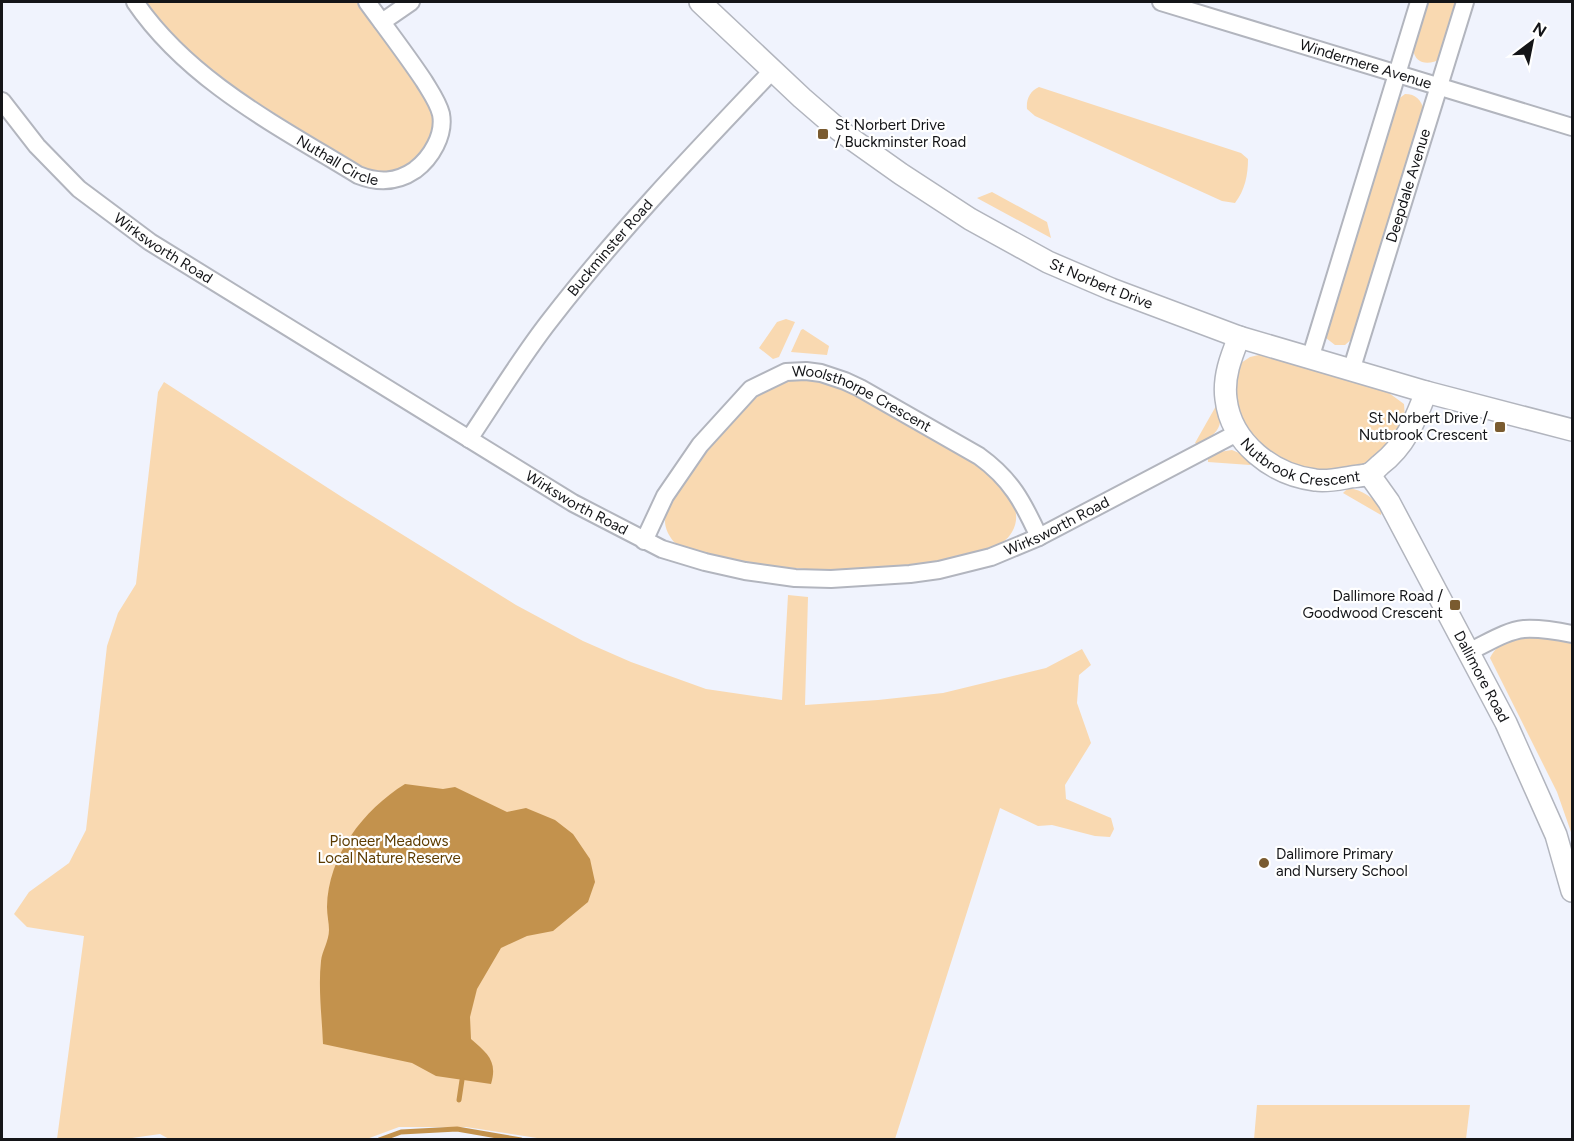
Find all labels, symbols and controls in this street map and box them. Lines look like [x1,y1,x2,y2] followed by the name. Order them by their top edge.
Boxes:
[1502,12,1562,72] north arrow
[1529,18,1550,41] text: N
[1298,36,1434,93] street label: Windermere Avenue
[835,116,966,151] place label: St Norbert Drive / Buckminster Road
[816,127,830,141] marker: St Norbert Drive / Buckminster Road
[1382,127,1434,245] street label: Deepdale Avenue
[293,131,380,189] street label: Nuthall Circle
[564,196,657,300] street label: Buckminster Road
[110,209,216,287] street label: Wirksworth Road
[1047,255,1155,313] street label: St Norbert Drive
[792,362,935,436] street label: Woolsthorpe Crescent
[1359,409,1488,444] place label: St Norbert Drive / Nutbrook Crescent
[1493,420,1507,434] marker: St Norbert Drive / Nutbrook Crescent
[1236,434,1361,490] street label: Nutbrook Crescent
[522,467,631,539] street label: Wirksworth Road
[1002,493,1112,559] street label: Wirksworth Road
[1303,587,1443,622] place label: Dallimore Road / Goodwood Crescent
[1448,598,1462,612] marker: Dallimore Road / Goodwood Crescent
[1450,628,1513,726] street label: Dallimore Road
[317,832,461,867] park label: Pioneer Meadows Local Nature Reserve
[1276,845,1408,880] place label: Dallimore Primary and Nursery School
[1257,856,1271,870] marker: Dallimore Primary and Nursery School

